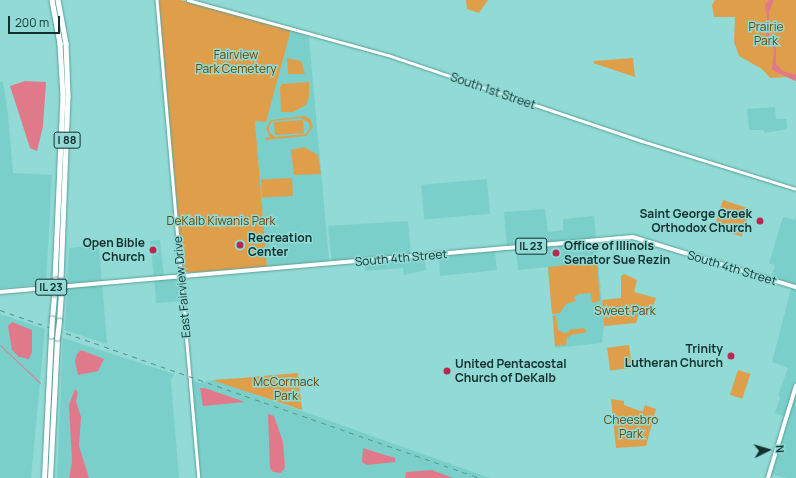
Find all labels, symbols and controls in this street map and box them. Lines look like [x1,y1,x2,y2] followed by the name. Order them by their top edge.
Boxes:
[10,8,62,34] scale bar
[15,14,49,31] text: 200 m
[749,20,783,48] park label: Prairie Park
[195,48,277,76] park label: Fairview Park Cemetery
[448,70,538,112] street label: South 1st Street
[53,131,81,149] road number: I 88
[639,207,752,235] place label: Saint George Greek Orthodox Church
[166,214,276,228] park label: DeKalb Kiwanis Park
[755,216,765,226] marker: Saint George Greek Orthodox Church
[248,231,312,259] place label: Recreation Center
[83,236,145,264] place label: Open Bible Church
[170,236,194,338] street label: East Fairview Drive
[514,237,548,255] road number: IL 23
[564,239,670,267] place label: Office of Illinois Senator Sue Rezin
[235,240,245,250] marker: Recreation Center
[148,245,158,255] marker: Open Bible Church
[354,247,448,269] street label: South 4th Street
[551,248,561,258] marker: Office of Illinois Senator Sue Rezin
[686,248,778,288] street label: South 4th Street
[34,278,68,296] road number: IL 23
[594,304,656,318] park label: Sweet Park
[625,342,723,370] place label: Trinity Lutheran Church
[726,351,736,361] marker: Trinity Lutheran Church
[455,357,567,385] place label: United Pentacostal Church of DeKalb
[442,366,452,376] marker: United Pentacostal Church of DeKalb
[253,375,319,403] park label: McCormack Park
[604,413,658,441] park label: Cheesbro Park
[748,430,788,470] north arrow
[773,444,788,454] text: N

